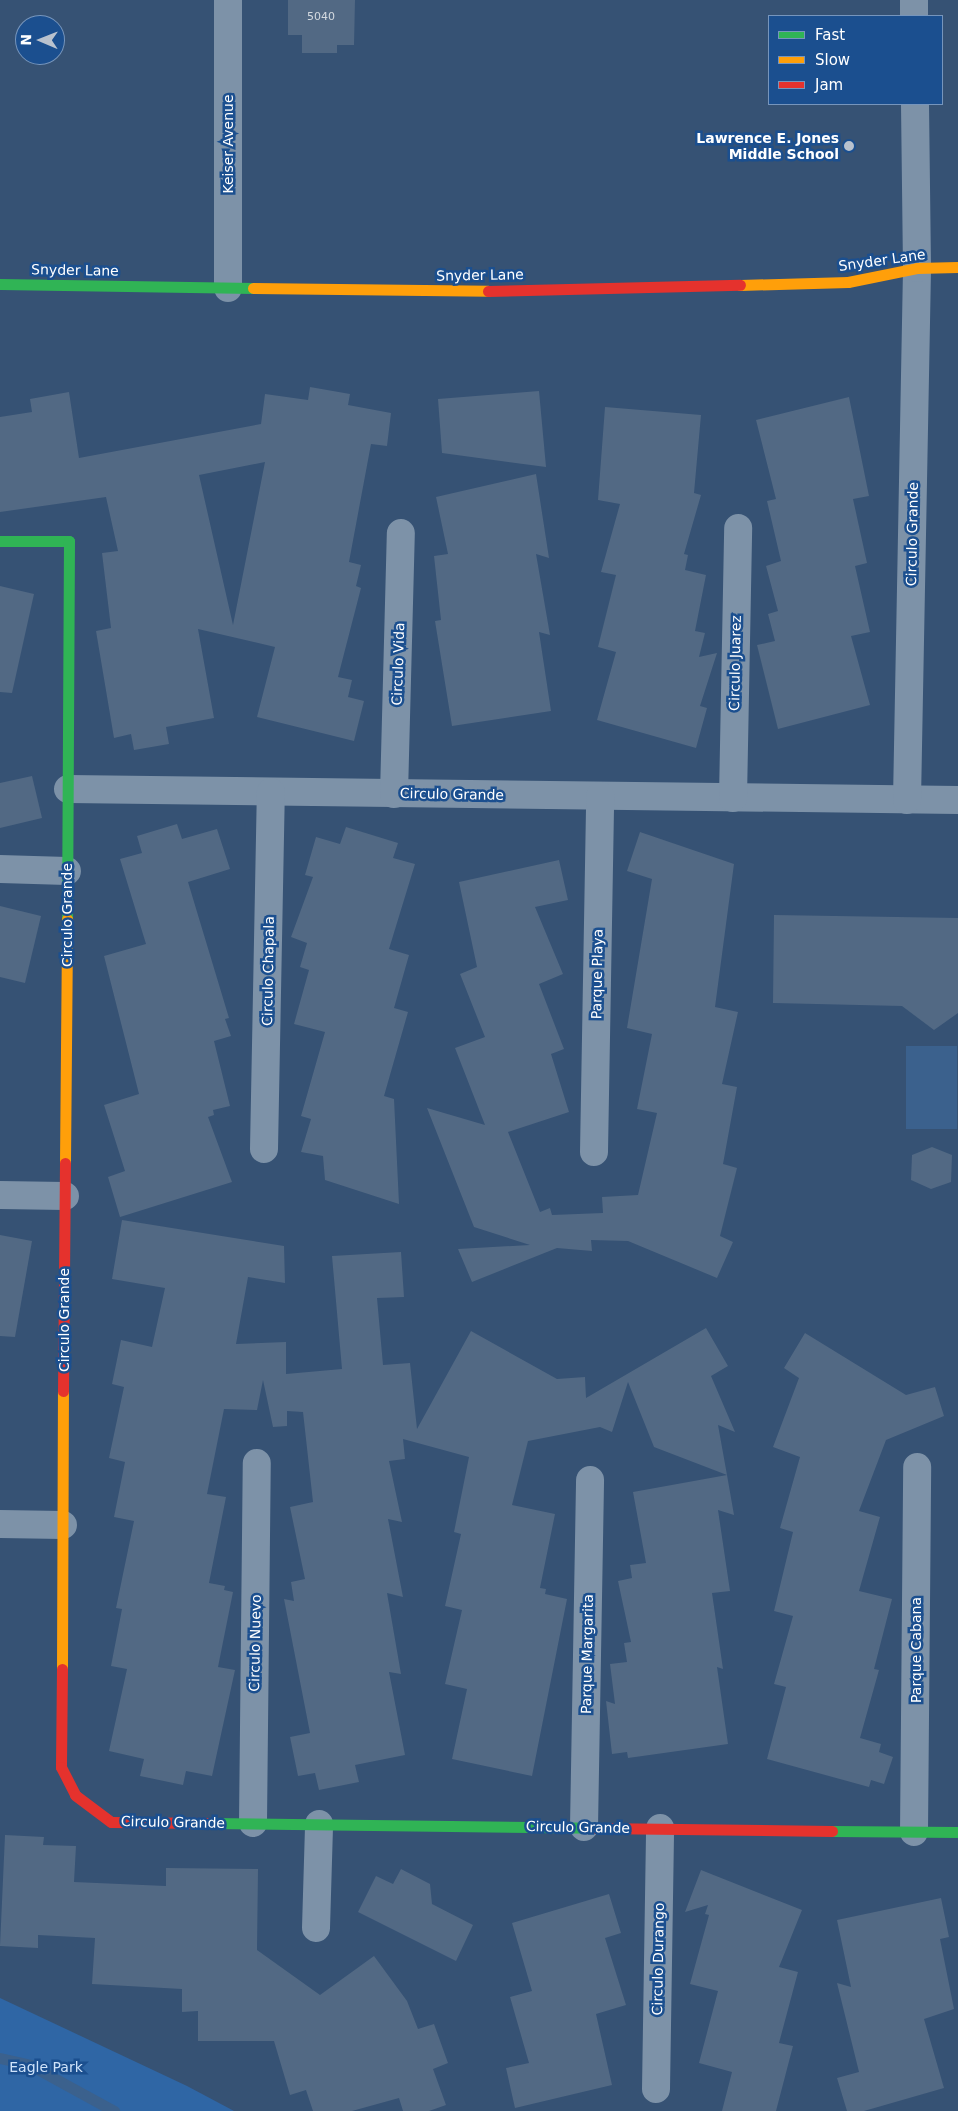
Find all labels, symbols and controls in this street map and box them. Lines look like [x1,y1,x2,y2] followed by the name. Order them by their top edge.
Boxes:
[307,10,335,24] house number: 5040
[15,15,65,65] north arrow
[768,15,943,105] legend
[815,26,845,44] text: Fast
[18,34,34,46] text: N
[815,51,850,69] text: Slow
[815,76,843,94] text: Jam
[220,94,236,194] street label: Keiser Avenue
[696,130,839,162] place label: Lawrence E. Jones Middle School
[843,140,855,152] marker: Lawrence E. Jones Middle School
[837,246,927,274] street label: Snyder Lane
[31,261,119,279] street label: Snyder Lane
[436,266,524,284] street label: Snyder Lane
[903,482,921,586] street label: Circulo Grande
[726,615,744,711] street label: Circulo Juarez
[388,622,408,706] street label: Circulo Vida
[400,785,504,803] street label: Circulo Grande
[59,863,75,967] street label: Circulo Grande
[259,916,277,1026] street label: Circulo Chapala
[588,929,606,1019] street label: Parque Playa
[56,1268,72,1372] street label: Circulo Grande
[246,1594,264,1692] street label: Circulo Nuevo
[578,1594,596,1714] street label: Parque Margarita
[908,1597,924,1703] street label: Parque Cabana
[121,1813,225,1831] street label: Circulo Grande
[526,1818,630,1836] street label: Circulo Grande
[649,1902,667,2016] street label: Circulo Durango
[9,2059,83,2075] park label: Eagle Park

